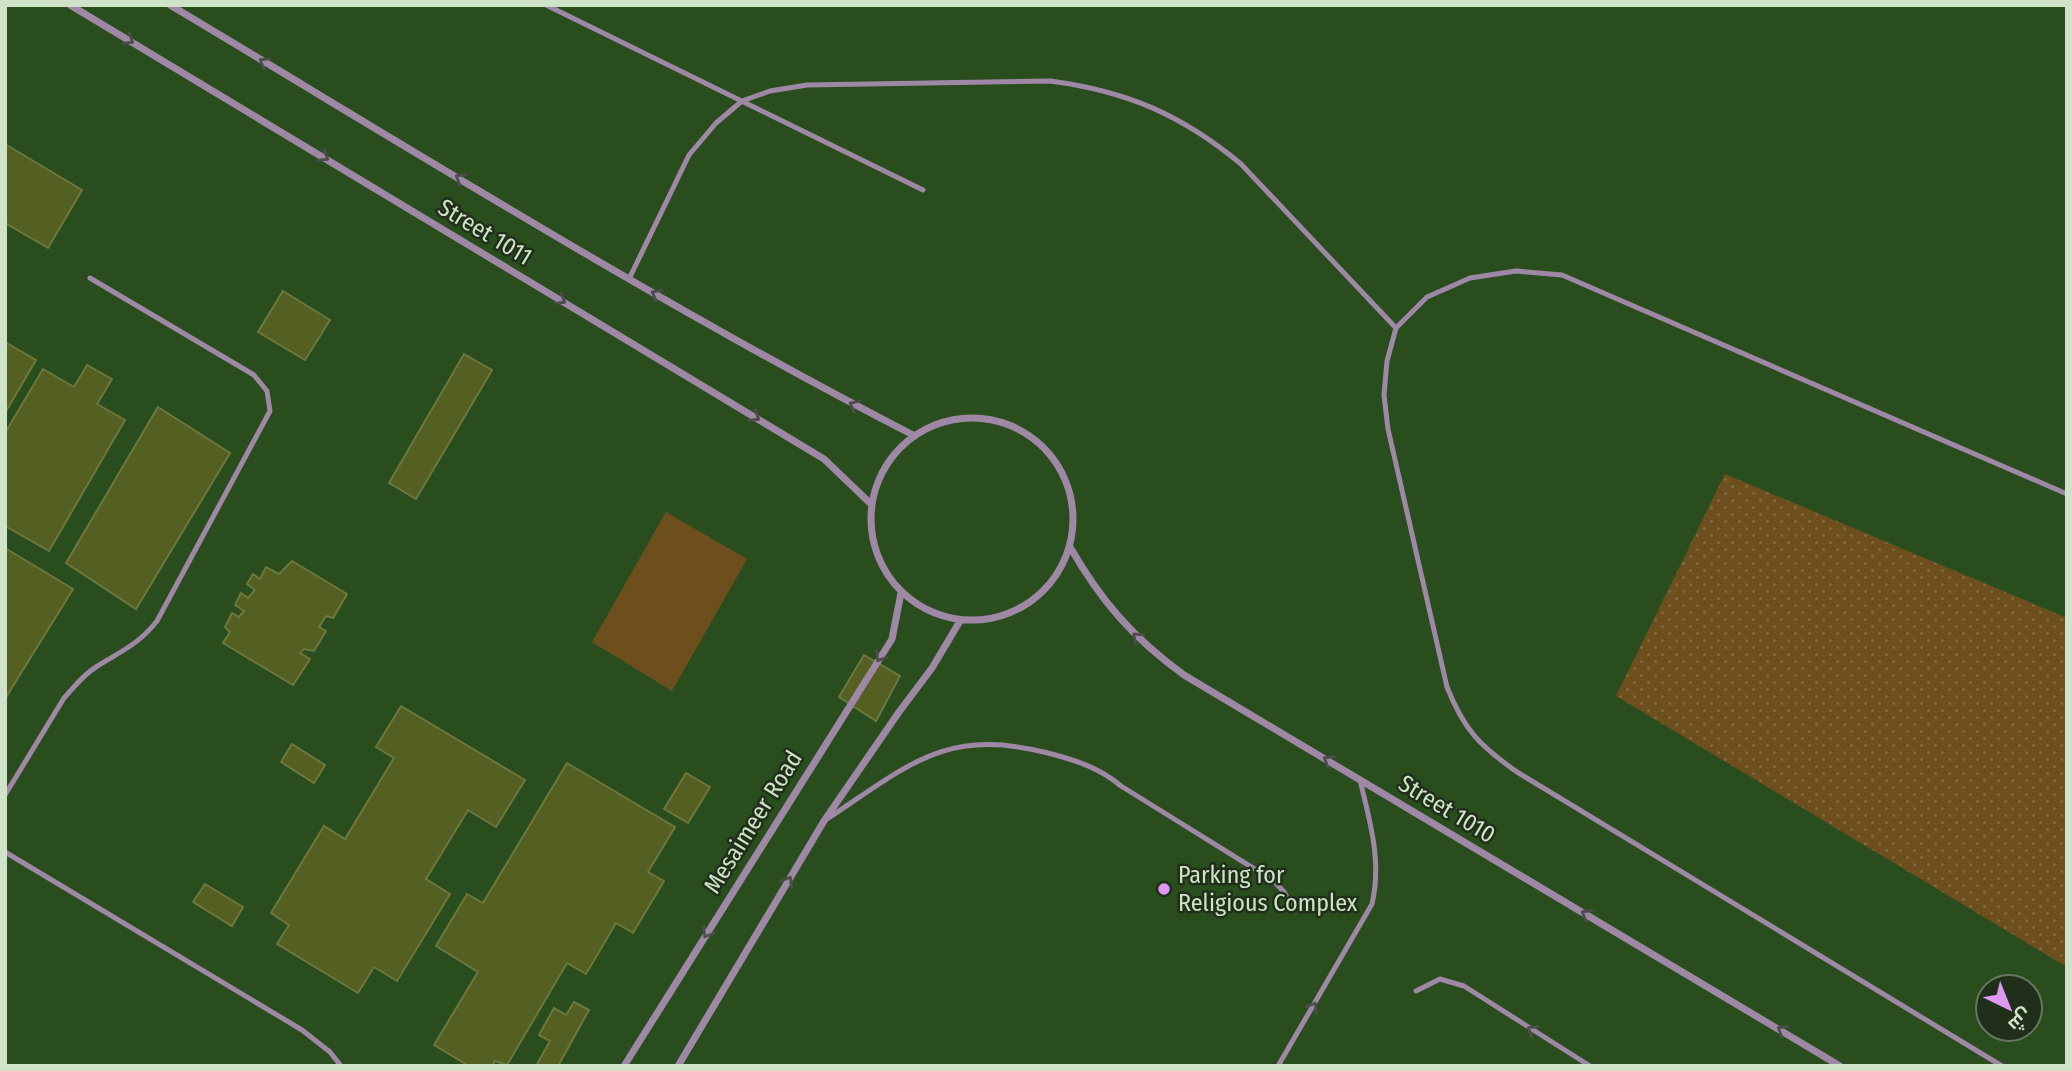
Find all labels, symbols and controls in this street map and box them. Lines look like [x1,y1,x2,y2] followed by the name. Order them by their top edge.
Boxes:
[121,32,134,45] one-way arrow
[259,57,272,70] one-way arrow
[316,149,329,162] one-way arrow
[454,173,467,186] one-way arrow
[433,193,537,271] street label: Street 1011
[650,289,663,302] one-way arrow
[553,292,566,305] one-way arrow
[849,399,861,413] one-way arrow
[748,409,761,422] one-way arrow
[1132,632,1145,645] one-way arrow
[876,649,889,662] one-way arrow
[698,746,808,898] street label: Mesaimeer Road
[1322,756,1335,769] one-way arrow
[1394,769,1500,849] street label: Street 1010
[1178,861,1358,917] place label: Parking for Religious Complex
[780,875,793,888] one-way arrow
[1156,881,1172,897] marker: Parking for Religious Complex
[1581,909,1594,922] one-way arrow
[702,925,715,938] one-way arrow
[1974,973,2044,1043] north arrow
[1305,1002,1318,1014] one-way arrow
[2003,1003,2037,1037] text: ش
[1526,1025,1539,1038] one-way arrow
[1776,1026,1789,1039] one-way arrow

